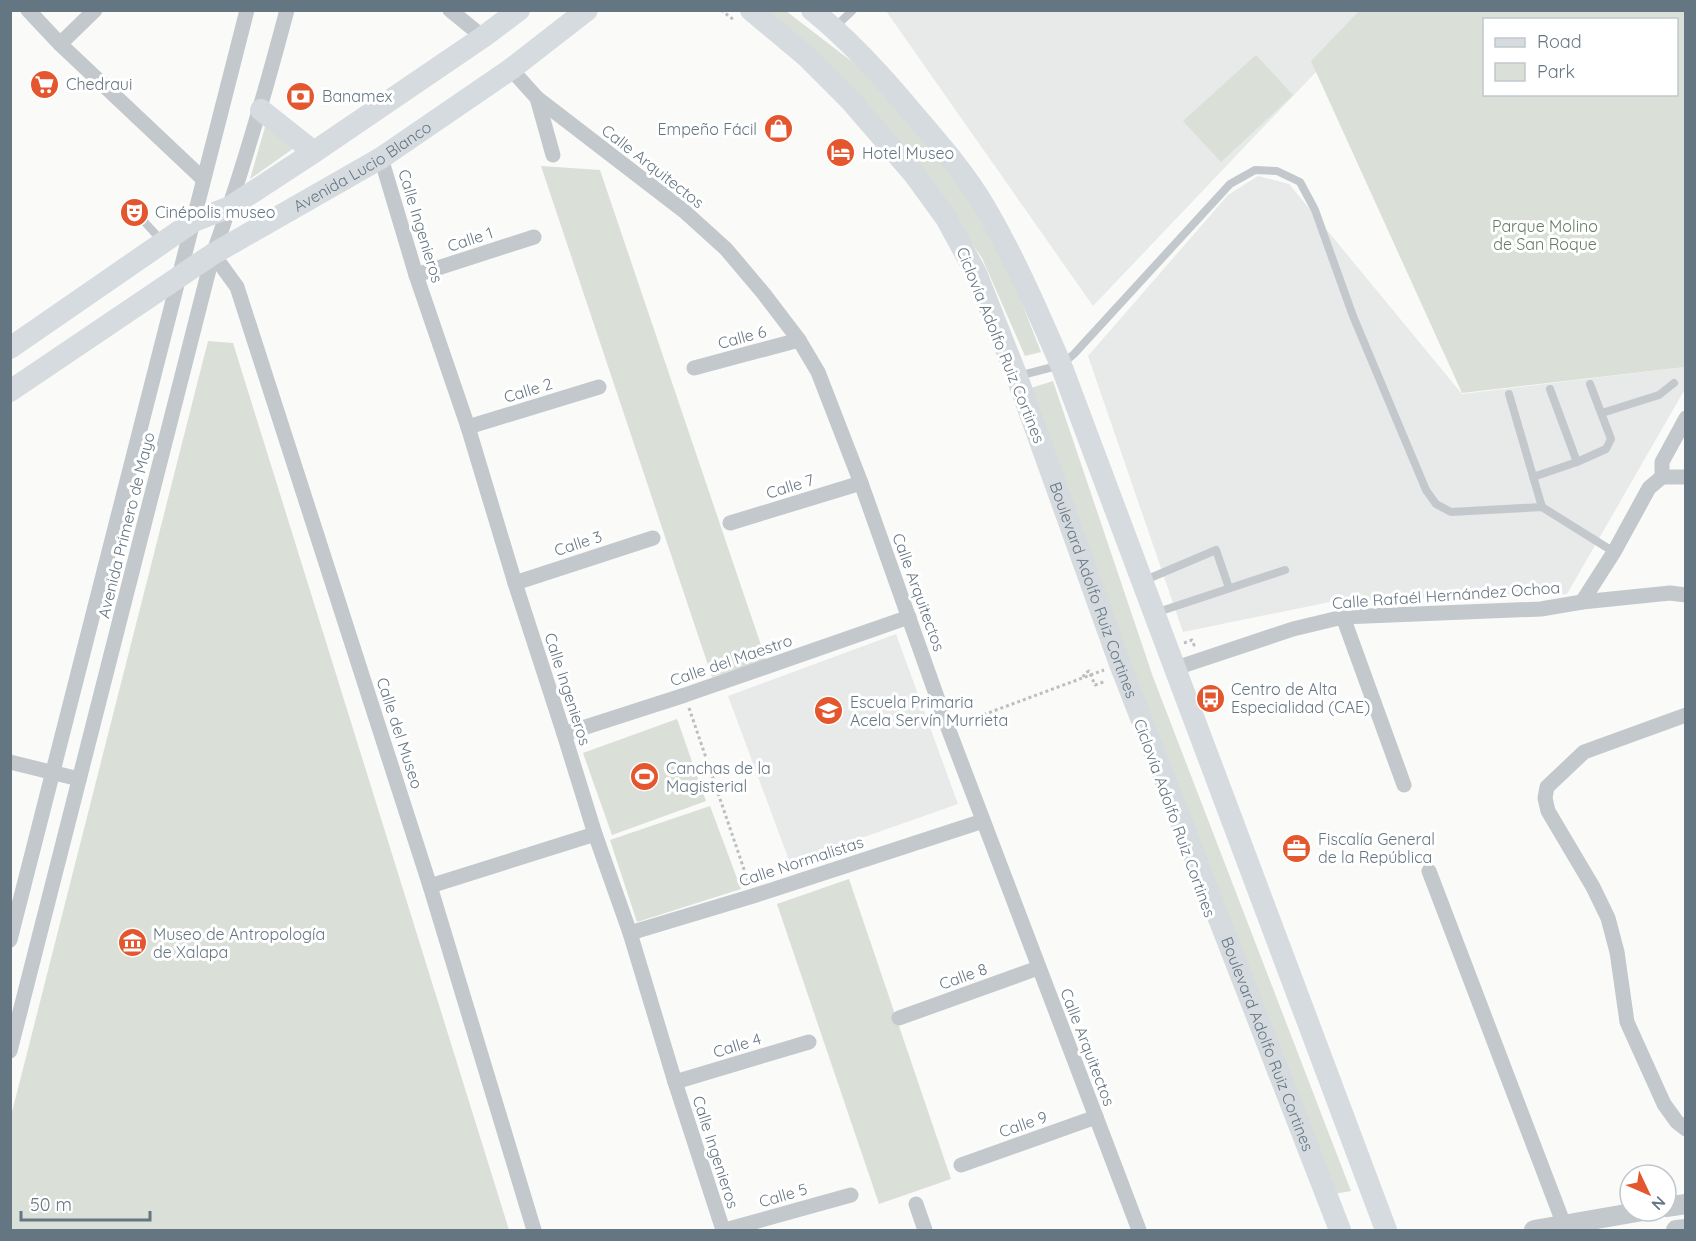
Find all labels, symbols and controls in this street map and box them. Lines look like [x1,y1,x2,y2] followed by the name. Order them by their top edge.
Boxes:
[1483,18,1678,96] legend
[1537,30,1582,53] text: Road
[1537,60,1575,83] text: Park
[29,68,61,100] supermarket icon: Chedraui
[66,74,132,94] place label: Chedraui
[285,80,317,112] bank icon: Banamex
[322,86,393,106] place label: Banamex
[762,113,794,145] shop icon: Empeño Fácil
[290,117,435,216] street label: Avenida Lucio Blanco
[657,119,757,139] place label: Empeño Fácil
[598,120,708,212] street label: Calle Arquitectos
[825,137,857,169] hotel icon: Hotel Museo
[862,143,954,163] place label: Hotel Museo
[394,167,448,285] street label: Calle Ingenieros
[118,196,150,228] theatre icon: Cinépolis museo
[155,202,275,222] place label: Cinépolis museo
[1492,216,1598,254] park label: Parque Molino de San Roque
[445,222,495,256] street label: Calle 1
[952,244,1050,446] street label: Ciclovía Adolfo Ruiz Cortines
[716,321,769,353] street label: Calle 6
[501,373,555,407] street label: Calle 2
[93,430,159,620] street label: Avenida Primero de Mayo
[764,469,816,503] street label: Calle 7
[1045,479,1142,701] street label: Boulevard Adolfo Ruiz Cortines
[552,526,604,560] street label: Calle 3
[888,530,950,654] street label: Calle Arquitectos
[1331,577,1561,613] street label: Calle Rafaél Hernández Ochoa
[540,630,596,748] street label: Calle Ingenieros
[667,630,795,690] street label: Calle del Maestro
[373,675,427,791] street label: Calle del Museo
[1231,679,1370,717] place label: Centro de Alta Especialidad (CAE)
[1194,682,1226,714] bus stop icon: Centro de Alta Especialidad (CAE)
[850,692,1008,730] place label: Escuela Primaria Acela Servín Murrieta
[813,695,845,727] school or university icon: Escuela Primaria Acela Servín Murrieta
[1130,716,1220,920] street label: Ciclovía Adolfo Ruiz Cortines
[666,758,771,796] place label: Canchas de la Magisterial
[629,761,661,793] sports icon: Canchas de la Magisterial
[1318,829,1435,867] place label: Fiscalía General de la República
[736,831,866,891] street label: Calle Normalistas
[1281,832,1313,864] office icon: Fiscalía General de la República
[153,924,325,962] place label: Museo de Antropología de Xalapa
[116,927,148,959] museum icon: Museo de Antropología de Xalapa
[1217,934,1318,1154] street label: Boulevard Adolfo Ruiz Cortines
[936,958,990,994] street label: Calle 8
[1056,985,1120,1109] street label: Calle Arquitectos
[711,1028,763,1062] street label: Calle 4
[688,1093,744,1211] street label: Calle Ingenieros
[996,1106,1050,1142] street label: Calle 9
[1618,1163,1678,1223] north arrow
[756,1179,810,1211] street label: Calle 5
[21,1184,150,1222] scale bar
[1648,1192,1670,1215] text: N
[30,1193,72,1216] text: 50 m

